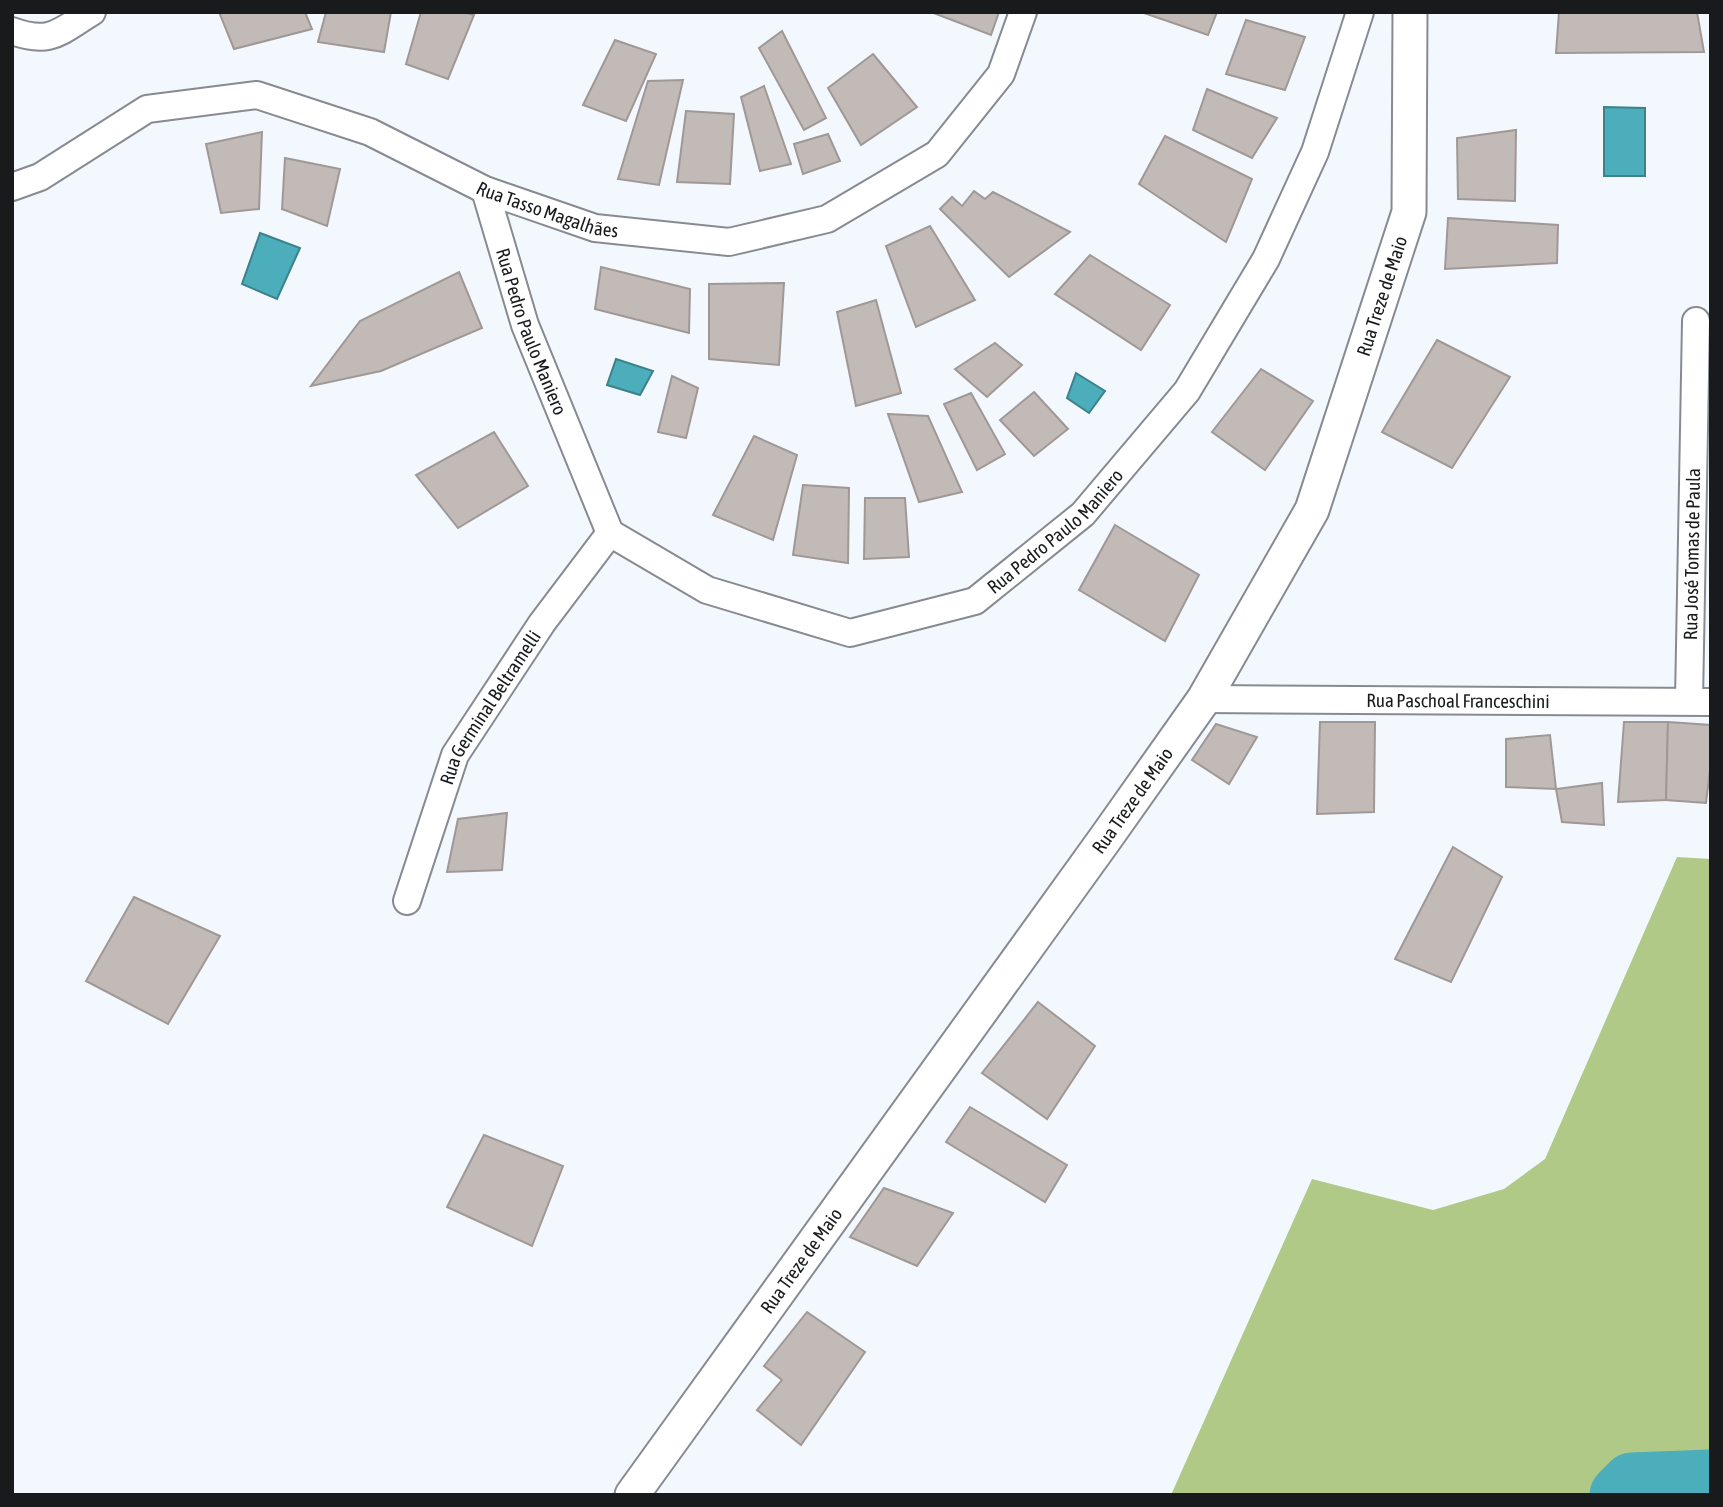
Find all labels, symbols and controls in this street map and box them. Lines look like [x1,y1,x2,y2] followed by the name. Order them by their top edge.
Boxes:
[473,177,620,241] street label: Rua Tasso Magalhães
[1352,233,1411,359] street label: Rua Treze de Maio
[492,245,572,418] street label: Rua Pedro Paulo Maniero
[983,464,1127,598] street label: Rua Pedro Paulo Maniero
[1679,468,1704,640] street label: Rua José Tomas de Paula
[435,626,545,787] street label: Rua Germinal Beltramelli
[1366,689,1550,712] street label: Rua Paschoal Franceschini
[1087,743,1177,858] street label: Rua Treze de Maio
[756,1204,846,1318] street label: Rua Treze de Maio

